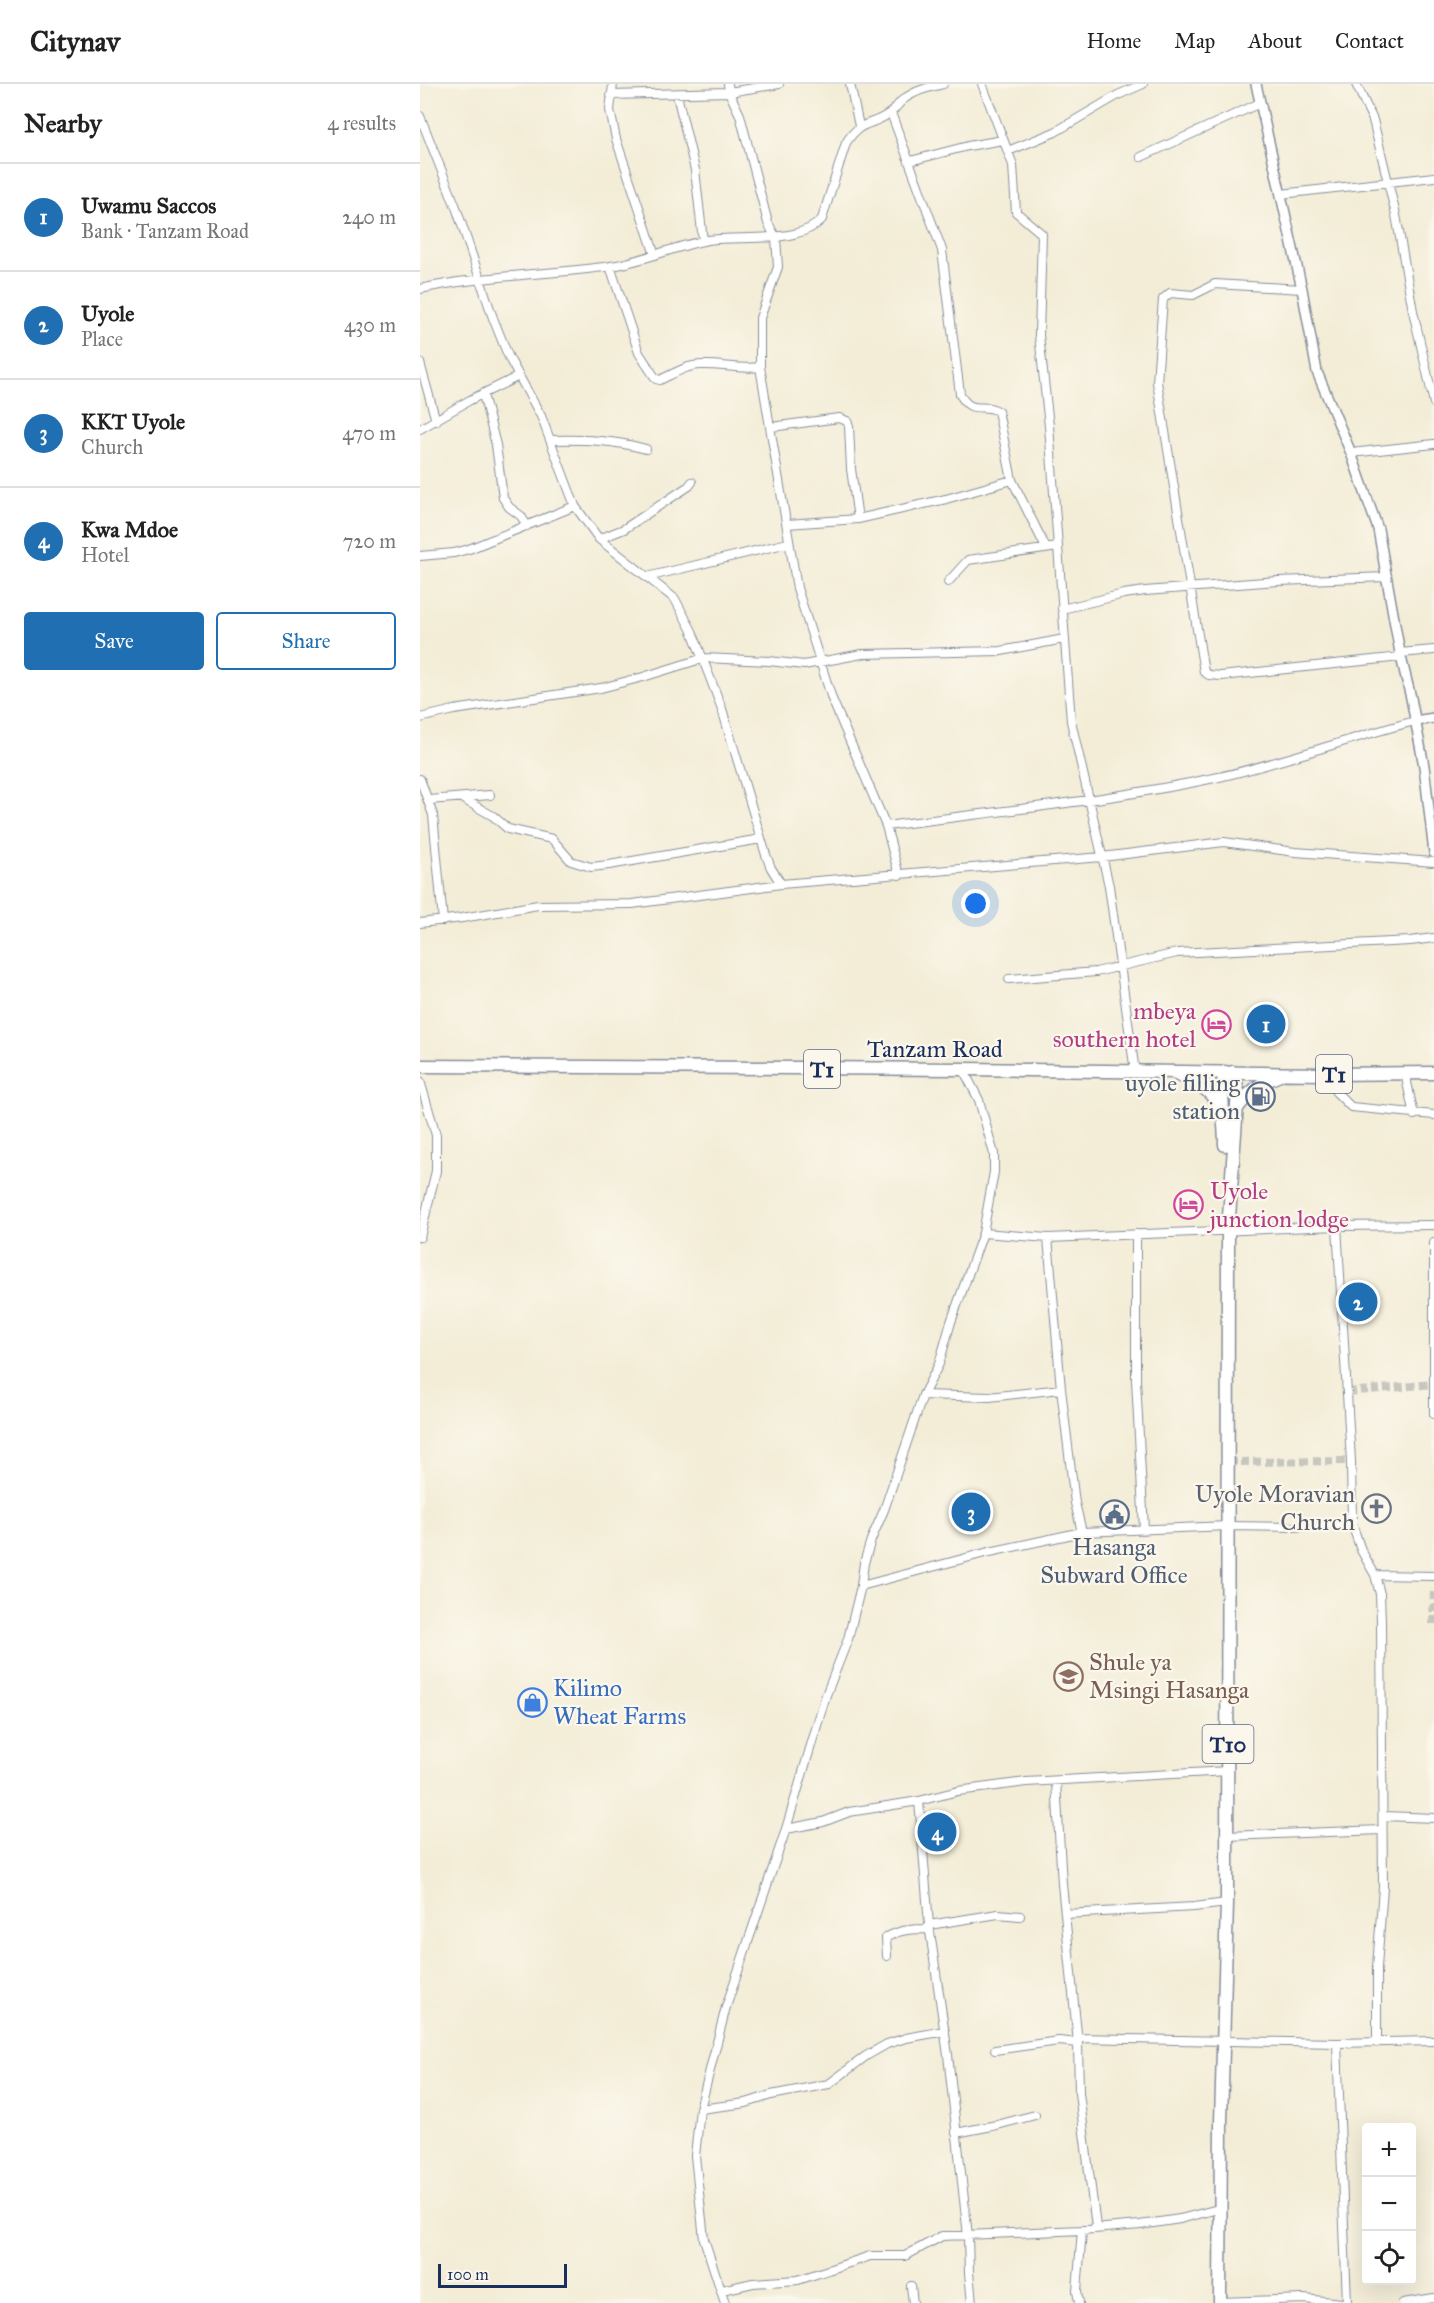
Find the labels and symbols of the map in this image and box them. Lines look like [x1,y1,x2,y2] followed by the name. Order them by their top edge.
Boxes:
[961,889,990,918] your location
[1053,996,1197,1054] place label: mbeya southern hotel
[1246,1002,1286,1046] pin: 1
[1201,1009,1233,1041] hotel icon: mbeya southern hotel
[867,1034,1003,1064] street label: Tanzam Road
[804,1050,840,1088] road number: T1
[1316,1055,1352,1093] road number: T1
[1125,1068,1241,1126] place label: uyole filling station
[1245,1081,1277,1113] fuel station icon: uyole filling station
[1206,1176,1349,1234] place label: Uyole junction lodge
[1173,1189,1205,1221] hotel icon: Uyole junction lodge
[1338,1280,1378,1324] pin: 2
[1195,1479,1355,1537] place label: Uyole Moravian Church
[952,1490,990,1534] pin: 3
[1360,1492,1392,1524] church icon: Uyole Moravian Church
[1098,1498,1130,1530] public building icon: Hasanga Subward Office
[1040,1532,1188,1590] place label: Hasanga Subward Office
[1089,1647,1250,1705] place label: Shule ya Msingi Hasanga
[1052,1660,1084,1692] school or university icon: Shule ya Msingi Hasanga
[553,1673,686,1731] place label: Kilimo Wheat Farms
[516,1686,548,1718] shop icon: Kilimo Wheat Farms
[1202,1725,1254,1763] road number: T10
[918,1810,956,1854] pin: 4
[438,2261,567,2288] scale bar

